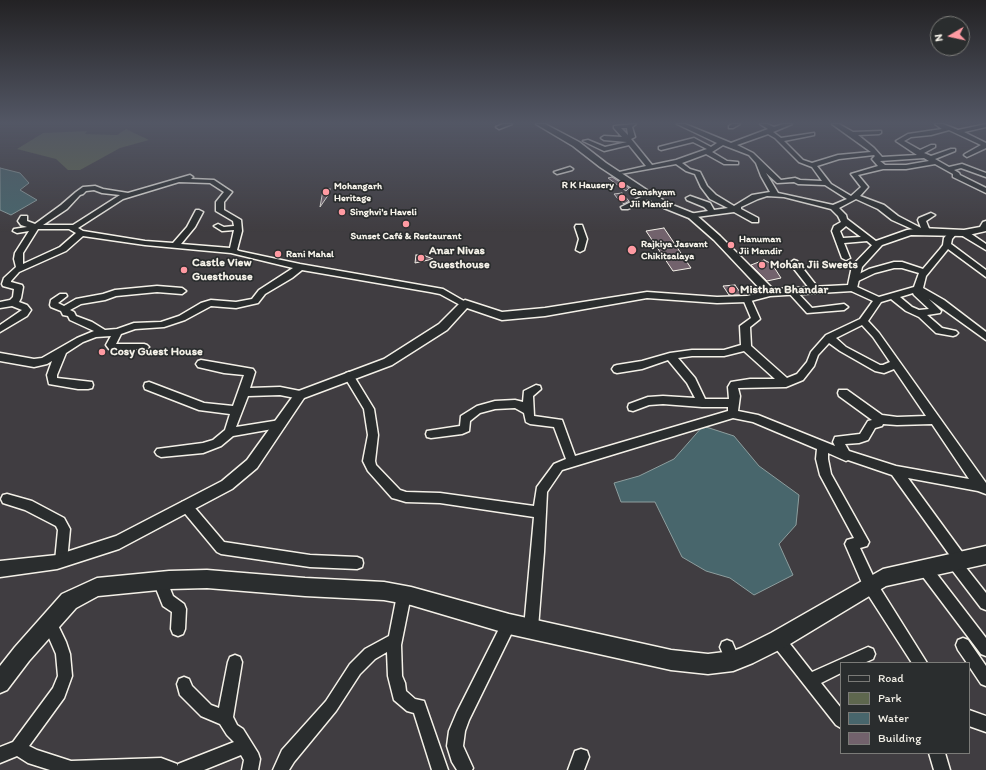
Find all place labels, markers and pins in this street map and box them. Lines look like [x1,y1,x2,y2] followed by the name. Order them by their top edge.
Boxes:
[562,179,614,191] place label: R K Hausery
[334,180,382,204] place label: Mohangarh Heritage
[617,180,627,190] marker: R K Hausery
[630,186,675,210] place label: Ganshyam Jii Mandir
[321,187,331,197] marker: Mohangarh Heritage
[617,193,627,203] marker: Ganshyam Jii Mandir
[350,206,417,218] place label: Singhvi's Haveli
[337,207,347,217] marker: Singhvi's Haveli
[401,219,411,229] marker: Sunset Café & Restaurant
[351,230,461,242] place label: Sunset Café & Restaurant
[739,233,782,256] place label: Hanuman Jii Mandir
[641,238,708,262] place label: Rajkiya Jasvant Chikitsalaya
[726,240,736,250] marker: Hanuman Jii Mandir
[429,244,490,272] place label: Anar Nivas Guesthouse
[626,244,638,256] marker: Rajkiya Jasvant Chikitsalaya
[286,248,334,260] place label: Rani Mahal
[273,249,283,259] marker: Rani Mahal
[416,253,426,263] marker: Anar Nivas Guesthouse
[192,256,253,284] place label: Castle View Guesthouse
[770,258,858,272] place label: Mohan Jii Sweets
[757,260,767,270] marker: Mohan Jii Sweets
[179,265,189,275] marker: Castle View Guesthouse
[740,283,828,297] place label: Misthan Bhandar
[727,285,737,295] marker: Misthan Bhandar
[110,345,203,359] place label: Cosy Guest House
[97,347,107,357] marker: Cosy Guest House

